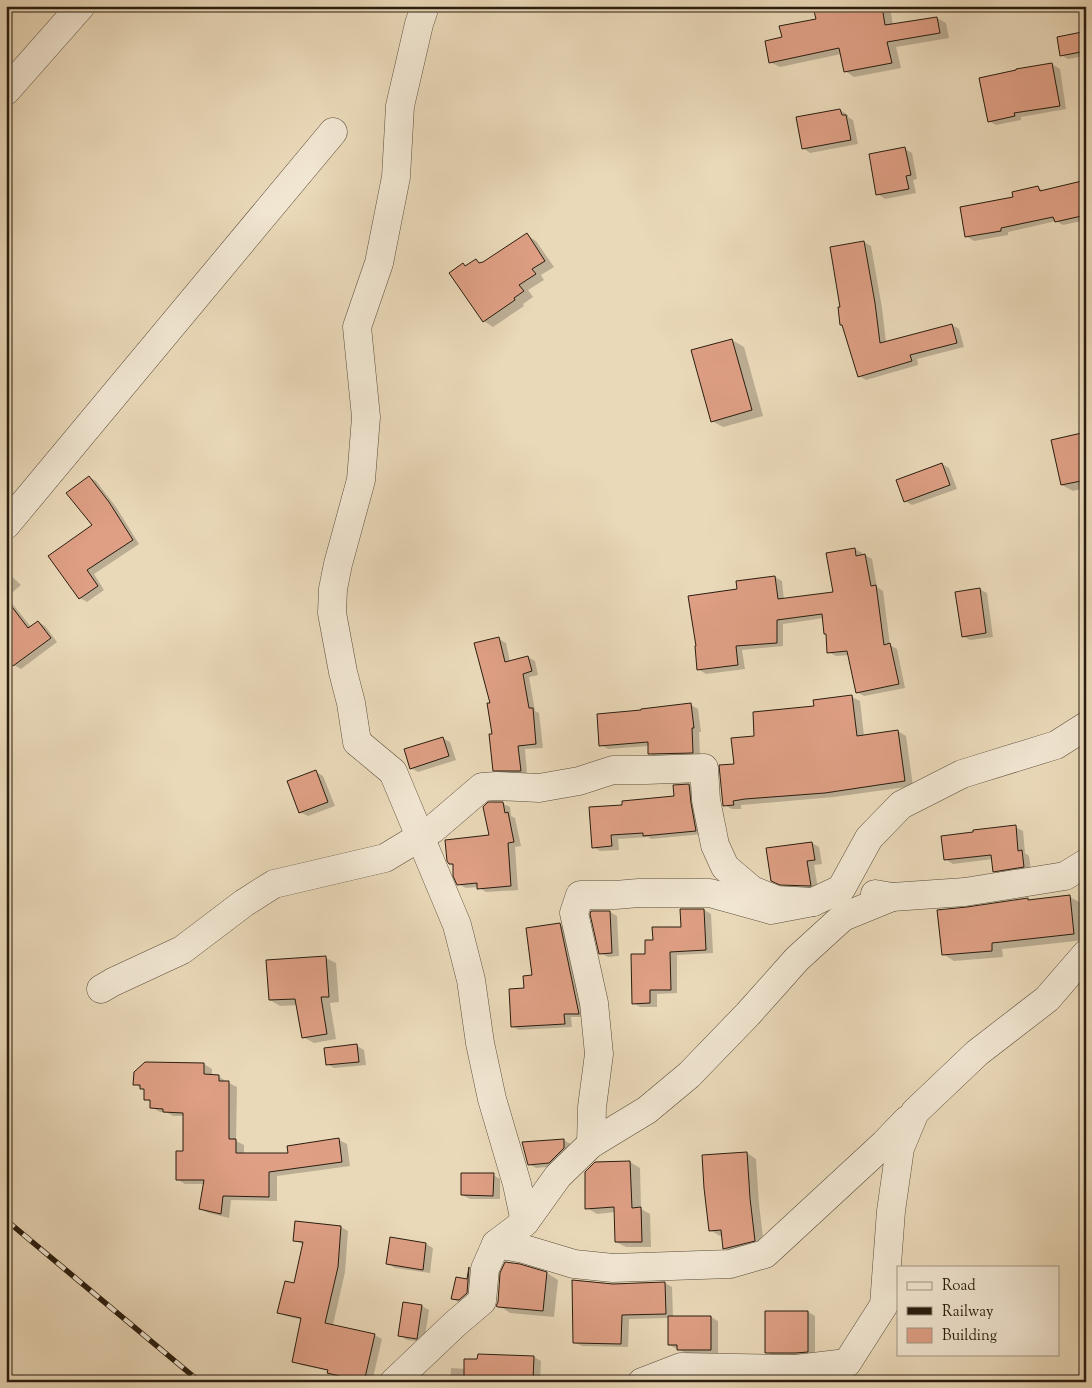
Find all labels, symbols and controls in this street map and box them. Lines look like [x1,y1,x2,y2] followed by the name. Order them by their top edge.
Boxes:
[897,1266,1060,1356] legend
[942,1276,976,1297] text: Road
[942,1302,994,1323] text: Railway
[942,1326,997,1347] text: Building

